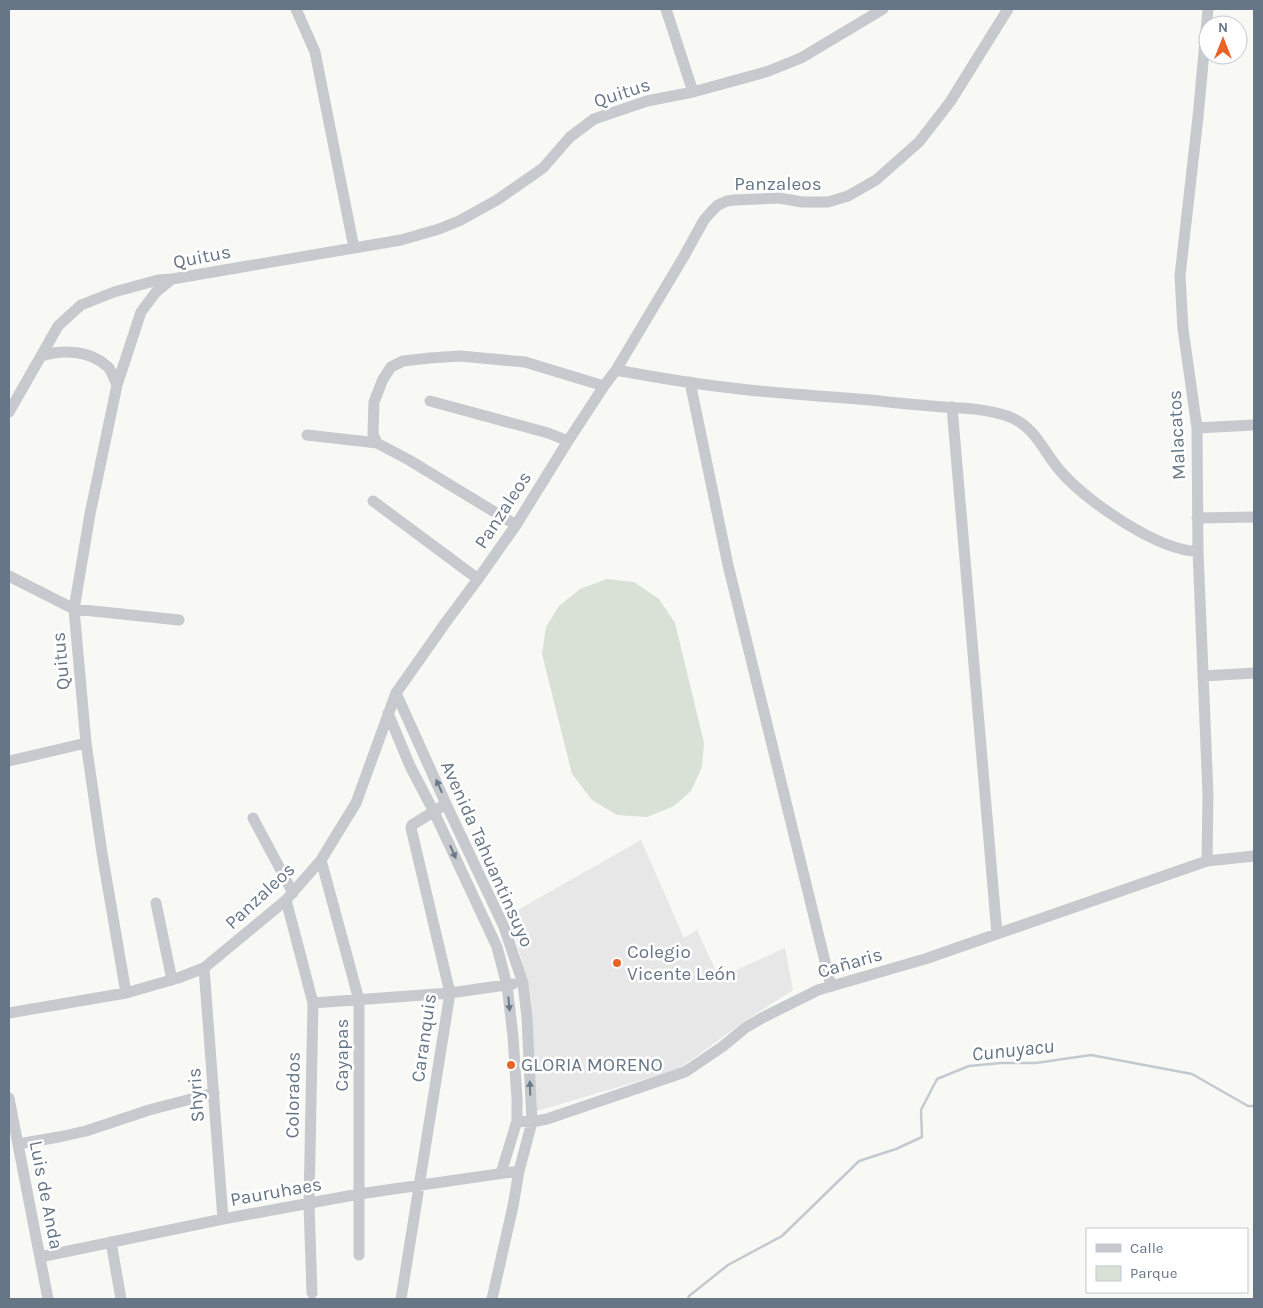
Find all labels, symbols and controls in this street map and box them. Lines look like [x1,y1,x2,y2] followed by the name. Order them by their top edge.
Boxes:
[1198,15,1248,65] north arrow
[1218,19,1228,36] text: N
[591,74,653,112] street label: Quitus
[734,173,822,195] street label: Panzaleos
[171,241,233,273] street label: Quitus
[1164,389,1190,481] street label: Malacatos
[470,467,536,553] street label: Panzaleos
[48,631,74,691] street label: Quitus
[436,758,538,950] street label: Avenida Tahuantinsuyo
[434,779,442,793] one-way arrow
[449,845,457,859] one-way arrow
[221,858,299,934] street label: Panzaleos
[627,941,736,985] place label: Colegio Vicente León
[815,943,885,983] street label: Cañaris
[611,957,623,969] marker: Colegio Vicente León
[407,992,441,1084] street label: Caranquis
[505,996,513,1012] one-way arrow
[331,1019,353,1091] street label: Cayapas
[971,1034,1055,1066] water label: Cunuyacu
[281,1051,305,1139] street label: Colorados
[521,1054,663,1076] place label: GLORIA MORENO
[505,1059,517,1071] marker: GLORIA MORENO
[183,1067,209,1123] street label: Shyris
[526,1080,534,1096] one-way arrow
[25,1139,67,1251] street label: Luis de Anda
[229,1173,323,1211] street label: Pauruhaes
[1086,1228,1248,1293] legend
[1130,1239,1164,1257] text: Calle
[1130,1264,1178,1282] text: Parque

